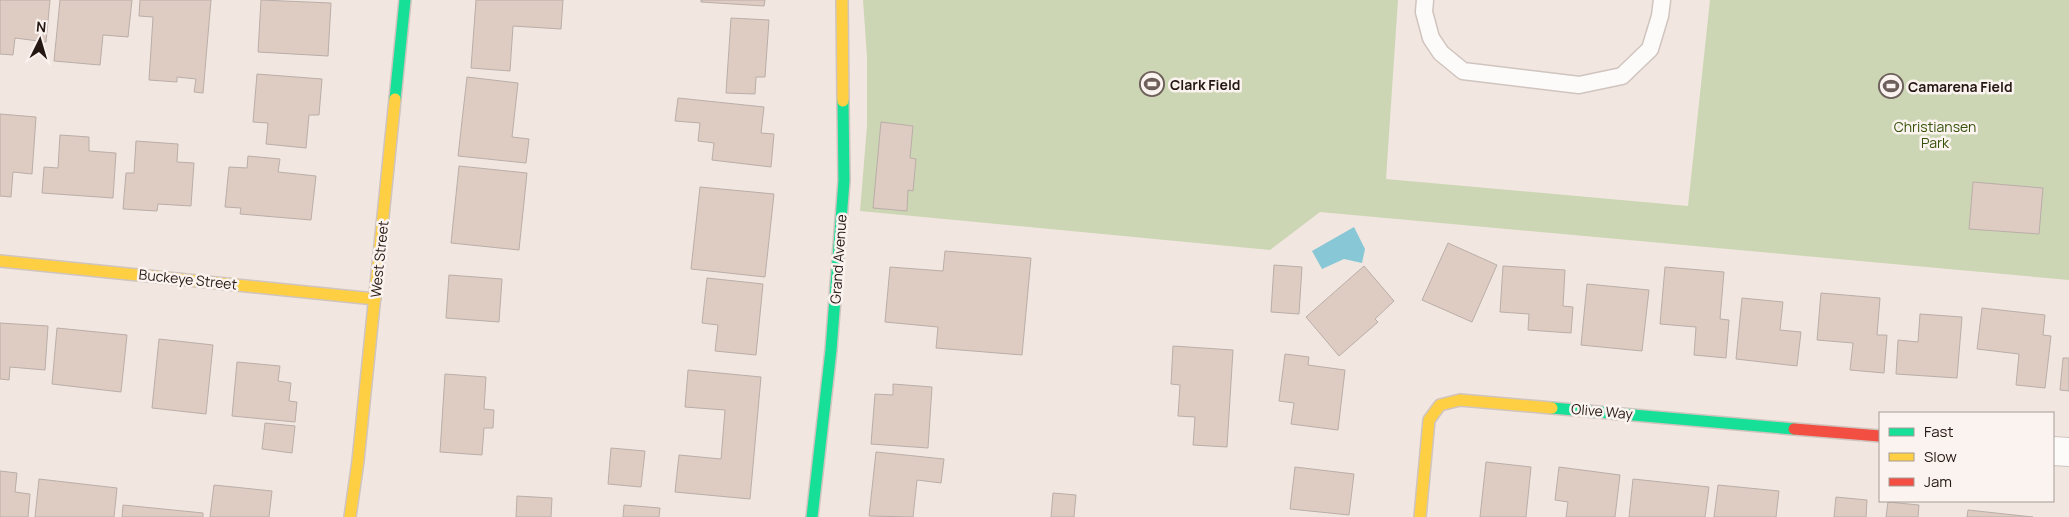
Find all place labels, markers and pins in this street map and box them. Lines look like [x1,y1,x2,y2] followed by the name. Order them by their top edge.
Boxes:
[1139,71,1165,97] sports icon: Clark Field
[1878,73,1904,99] sports icon: Camarena Field
[1170,75,1241,94] place label: Clark Field
[1908,77,2013,96] place label: Camarena Field

